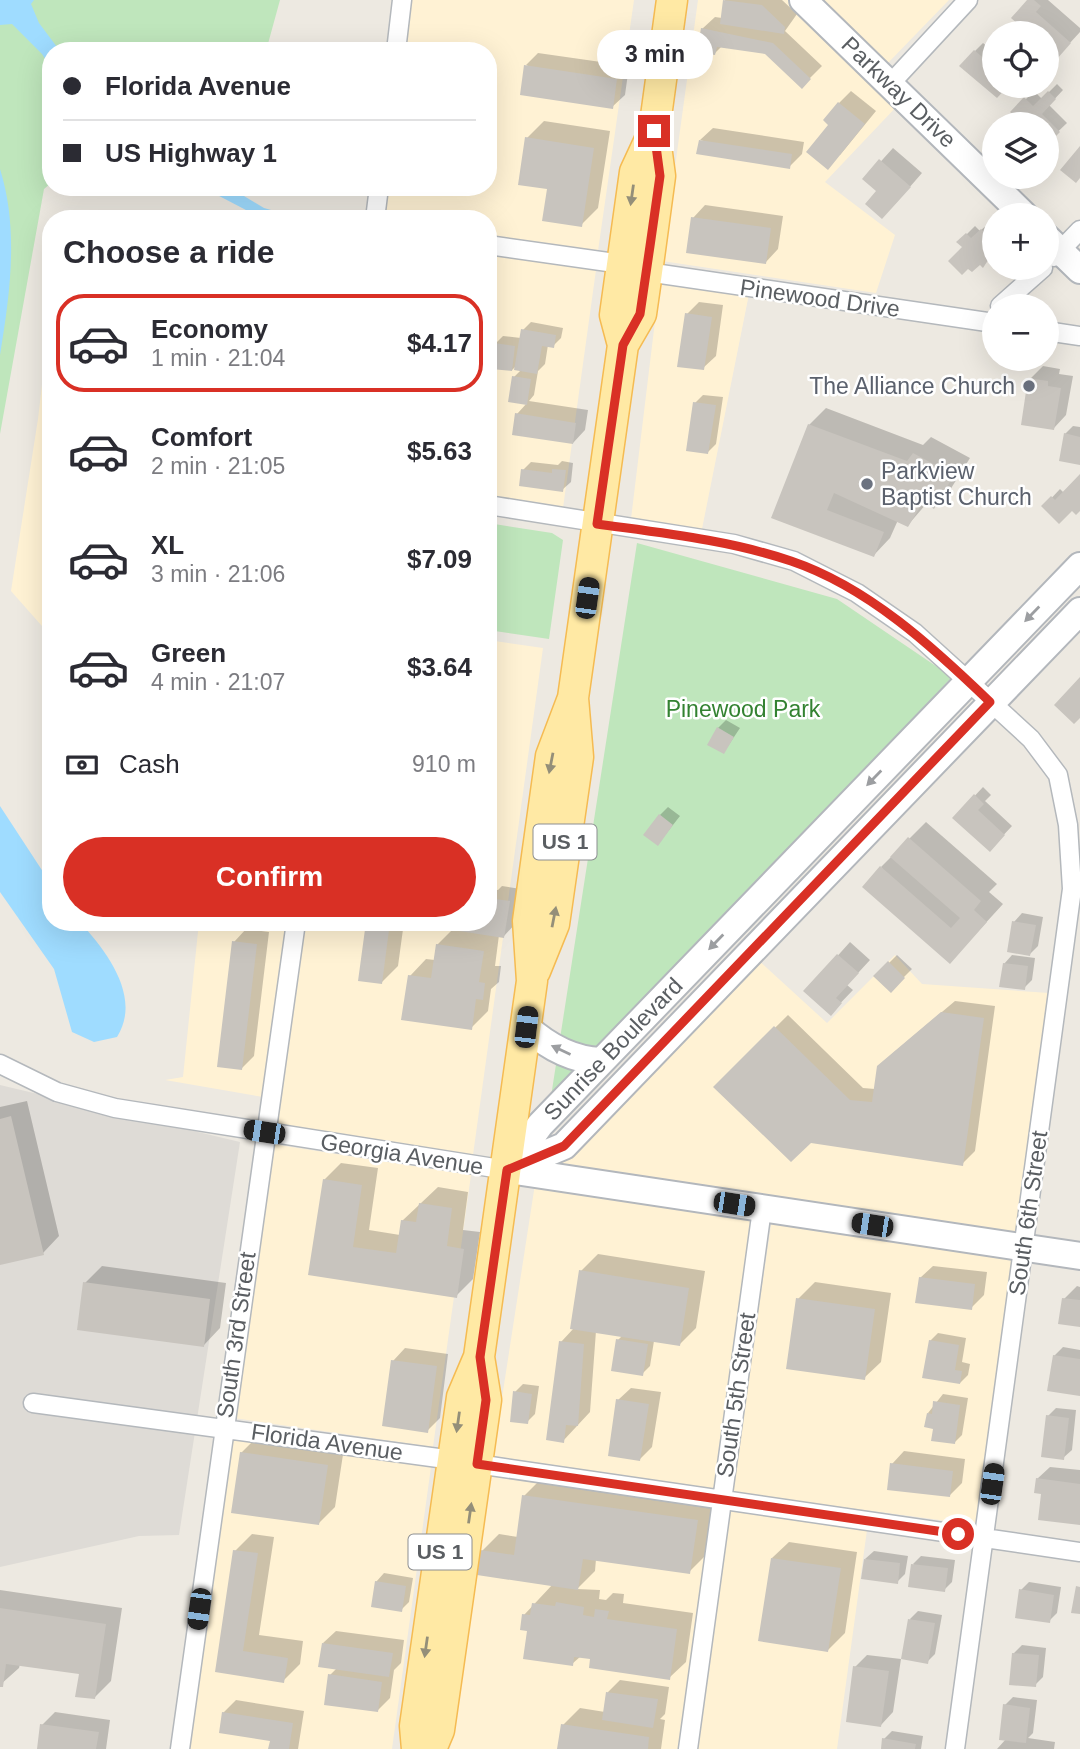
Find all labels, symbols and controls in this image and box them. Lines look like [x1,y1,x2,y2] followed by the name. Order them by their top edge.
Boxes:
[982,21,1059,371] map controls
[982,21,1059,98] button: locate
[596,30,712,78] callout: 3 min
[837,31,961,153] street label: Parkway Drive
[625,41,685,67] text: 3 min
[105,71,291,101] text: Florida Avenue
[982,112,1059,189] button: layers
[638,115,670,147] route end
[105,138,277,168] text: US Highway 1
[626,184,637,206] one-way arrow
[982,203,1059,280] button: +
[63,234,275,270] text: Choose a ride
[738,274,902,322] street label: Pinewood Drive
[982,294,1059,371] button: −
[67,312,130,375] icon: car
[151,314,268,344] text: Economy
[407,328,472,358] text: $4.17
[151,345,285,371] text: 1 min · 21:04
[809,373,1015,399] place label: The Alliance Church
[1021,378,1037,394] marker: The Alliance Church
[67,420,130,483] icon: car
[151,422,252,452] text: Comfort
[407,436,472,466] text: $5.63
[151,453,285,479] text: 2 min · 21:05
[881,458,1032,510] place label: Parkview Baptist Church
[859,476,875,492] marker: Parkview Baptist Church
[67,528,130,591] icon: car
[151,530,184,560] text: XL
[407,544,472,574] text: $7.09
[151,561,285,587] text: 3 min · 21:06
[574,576,601,620] car
[1024,606,1041,623] one-way arrow
[67,636,130,699] icon: car
[151,638,226,668] text: Green
[407,652,472,682] text: $3.64
[151,669,285,695] text: 4 min · 21:07
[666,696,821,722] park label: Pinewood Park
[63,746,101,784] icon: cash
[119,749,180,779] text: Cash
[412,751,476,777] text: 910 m
[545,752,556,774] one-way arrow
[867,769,883,786] one-way arrow
[534,824,596,860] road number: US 1
[63,837,476,917] button: Confirm
[549,906,560,928] one-way arrow
[708,933,725,950] one-way arrow
[538,972,688,1126] street label: Sunrise Boulevard
[514,1005,539,1049] car
[550,1044,571,1055] one-way arrow
[242,1118,287,1146] car
[319,1128,485,1180] street label: Georgia Avenue
[1004,1128,1053,1297] street label: South 6th Street
[712,1190,757,1218] car
[850,1211,895,1239] car
[211,1250,261,1420] street label: South 3rd Street
[712,1310,761,1479] street label: South 5th Street
[453,1411,464,1433] one-way arrow
[249,1418,405,1466] street label: Florida Avenue
[979,1462,1006,1506] car
[465,1502,476,1524] one-way arrow
[942,1518,974,1550] route start
[408,1534,472,1570] road number: US 1
[186,1587,213,1631] car
[421,1636,432,1658] one-way arrow

